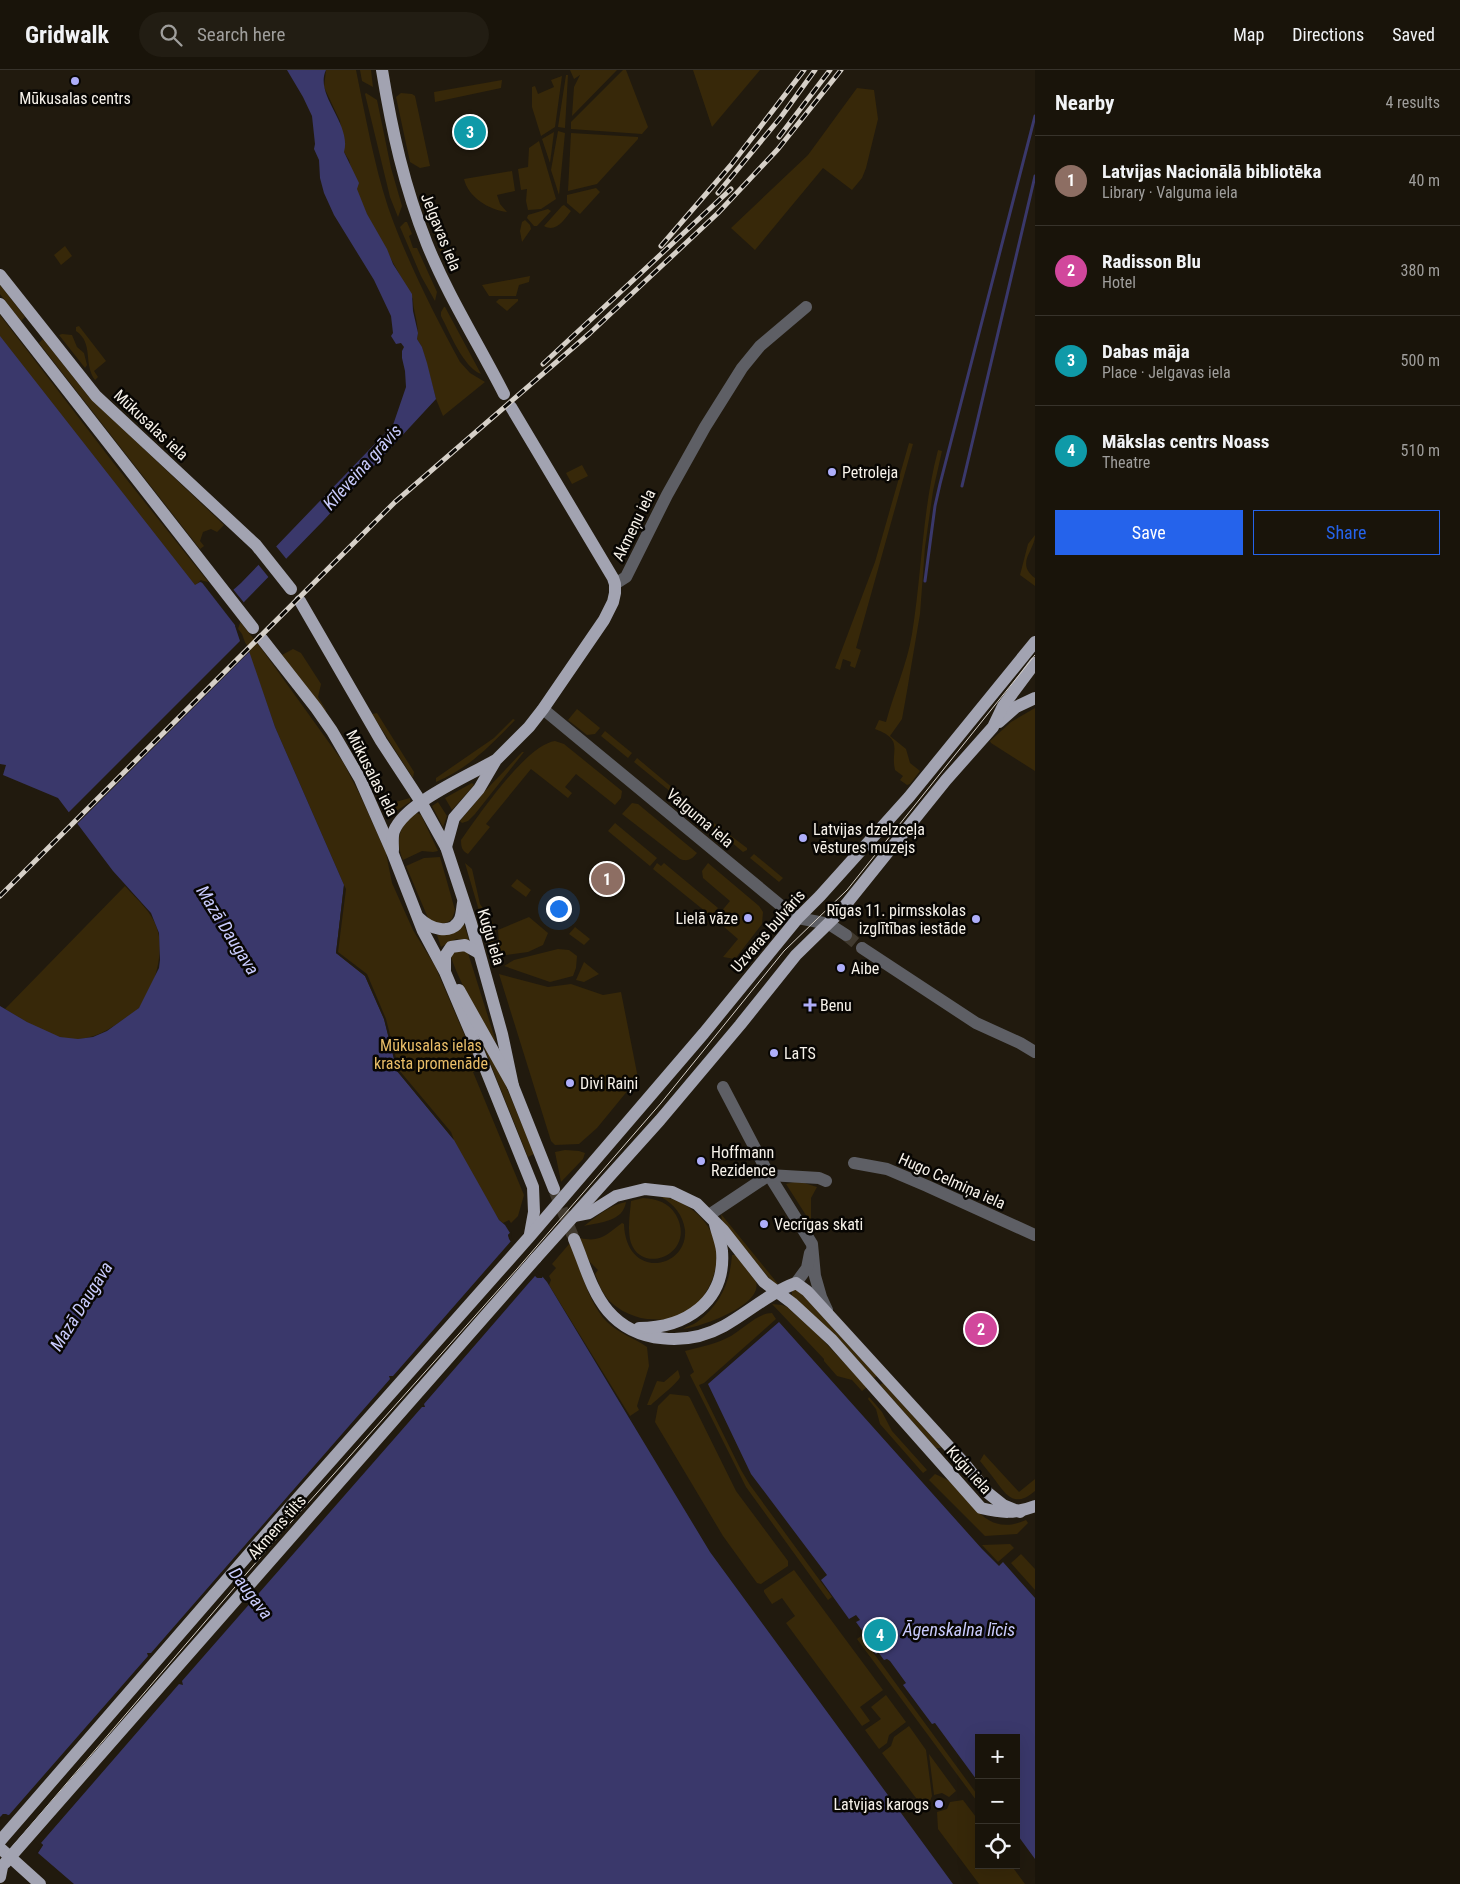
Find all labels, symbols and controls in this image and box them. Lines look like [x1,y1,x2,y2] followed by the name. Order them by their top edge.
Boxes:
[139,12,489,57] search box
[25,21,109,49] text: Gridwalk
[157,21,185,49] icon: search
[197,23,285,46] text: Search here
[1233,24,1264,45] text: Map
[1292,24,1364,45] text: Directions
[1392,24,1435,45] text: Saved
[69,75,81,87] marker: Mūkusalas centrs
[19,89,131,108] place label: Mūkusalas centrs
[1055,91,1114,115] text: Nearby
[1385,93,1440,112] text: 4 results
[454,113,486,151] pin: 3
[1102,160,1321,183] text: Latvijas Nacionālā bibliotēka
[1067,171,1075,190] text: 1
[1408,171,1440,190] text: 40 m
[1102,183,1238,202] text: Library · Valguma iela
[417,190,465,274] street label: Jelgavas iela
[1102,250,1201,273] text: Radisson Blu
[1067,261,1075,280] text: 2
[1401,261,1440,280] text: 380 m
[1102,273,1136,292] text: Hotel
[1102,340,1190,363] text: Dabas māja
[1067,351,1075,370] text: 3
[1401,351,1440,370] text: 500 m
[1102,363,1231,382] text: Place · Jelgavas iela
[110,386,192,464] street label: Mūkusalas iela
[318,420,406,514] water label: Kīleveina grāvis
[1102,430,1269,453] text: Mākslas centrs Noass
[1067,441,1075,460] text: 4
[1401,441,1440,460] text: 510 m
[1102,453,1150,472] text: Theatre
[842,463,898,482] place label: Petroleja
[826,466,838,478] marker: Petroleja
[608,486,660,565] street label: Akmeņu iela
[1055,510,1243,555] button: Save
[1253,510,1440,555] button: Share
[342,727,402,819] street label: Mūkusalas iela
[663,785,737,851] street label: Valguma iela
[813,820,925,857] place label: Latvijas dzelzceļa vēstures muzejs
[797,832,809,844] marker: Latvijas dzelzceļa vēstures muzejs
[591,860,623,898] pin: 1
[192,882,264,978] water label: Mazā Daugava
[727,886,809,976] street label: Uzvaras bulvāris
[546,896,572,922] your location
[827,901,966,938] place label: Rīgas 11. pirmsskolas izglītības iestāde
[473,906,509,968] street label: Kuģu iela
[675,909,738,928] place label: Lielā vāze
[742,912,754,924] marker: Lielā vāze
[970,913,982,925] marker: Rīgas 11. pirmsskolas izglītības iestāde
[851,959,879,978] place label: Aibe
[835,962,847,974] marker: Aibe
[820,996,852,1015] place label: Benu
[804,999,816,1011] marker: Benu
[374,1036,488,1073] park label: Mūkusalas ielas krasta promenāde
[784,1044,816,1063] place label: LaTS
[768,1047,780,1059] marker: LaTS
[580,1074,638,1094] place label: Divi Raiņi
[564,1077,576,1089] marker: Divi Raiņi
[711,1143,776,1180] place label: Hoffmann Rezidence
[895,1149,1008,1214] street label: Hugo Celmiņa iela
[695,1155,707,1167] marker: Hoffmann Rezidence
[774,1215,863,1234] place label: Vecrīgas skati
[758,1218,770,1230] marker: Vecrīgas skati
[45,1258,117,1354] water label: Mazā Daugava
[965,1310,997,1348] pin: 2
[943,1442,995,1498] street label: Kuģu iela
[244,1491,310,1563] street label: Akmens tilts
[225,1563,277,1623] water label: Daugava
[864,1616,896,1654] pin: 4
[902,1619,1015,1640] water label: Āgenskalna līcis
[975,1734,1020,1869] map controls
[975,1734,1020,1779] button: +
[975,1779,1020,1824] button: −
[833,1795,929,1814] place label: Latvijas karogs
[933,1798,945,1810] marker: Latvijas karogs
[975,1824,1020,1869] button: locate

